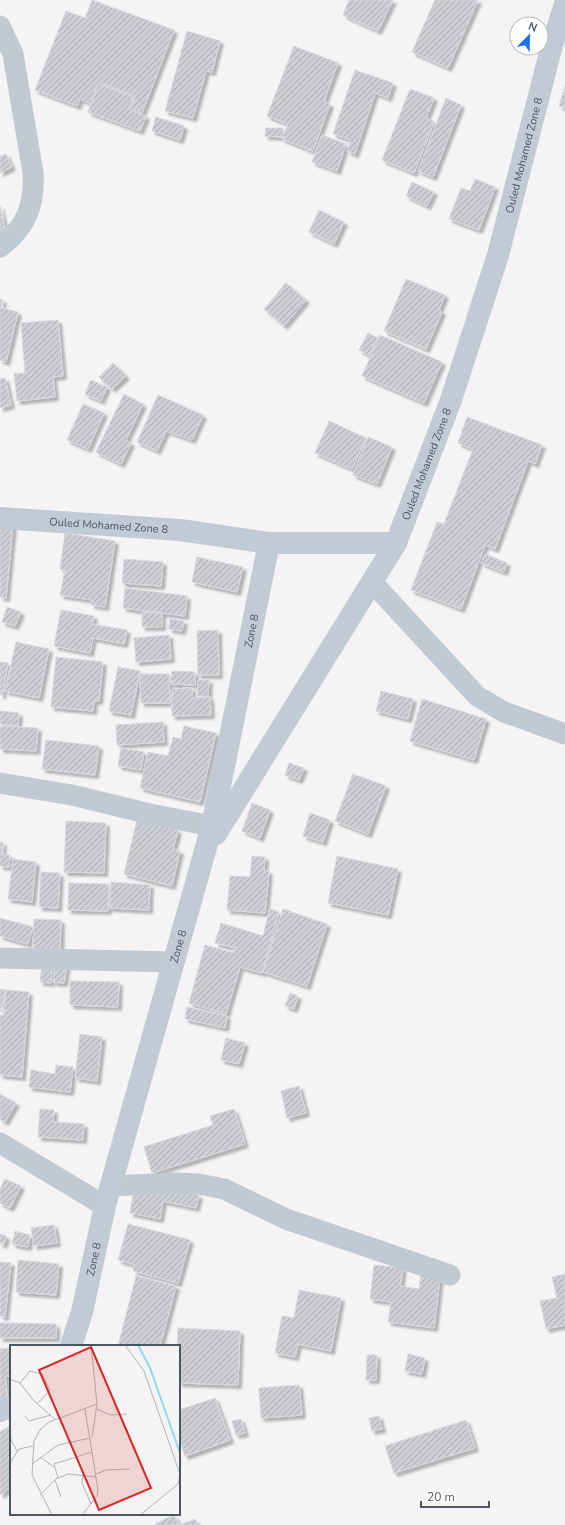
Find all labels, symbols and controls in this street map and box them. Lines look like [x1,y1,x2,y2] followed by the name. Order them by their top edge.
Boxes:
[509,16,549,56] north arrow
[526,19,539,36] text: N
[502,95,546,215] street label: Ouled Mohamed Zone 8
[398,405,455,522] street label: Ouled Mohamed Zone 8
[49,514,169,537] street label: Ouled Mohamed Zone 8
[241,612,262,649] street label: Zone 8
[166,928,190,965] street label: Zone 8
[83,1240,105,1277] street label: Zone 8
[10,1345,180,1515] inset map
[421,1483,489,1509] scale bar
[427,1489,455,1505] text: 20 m

